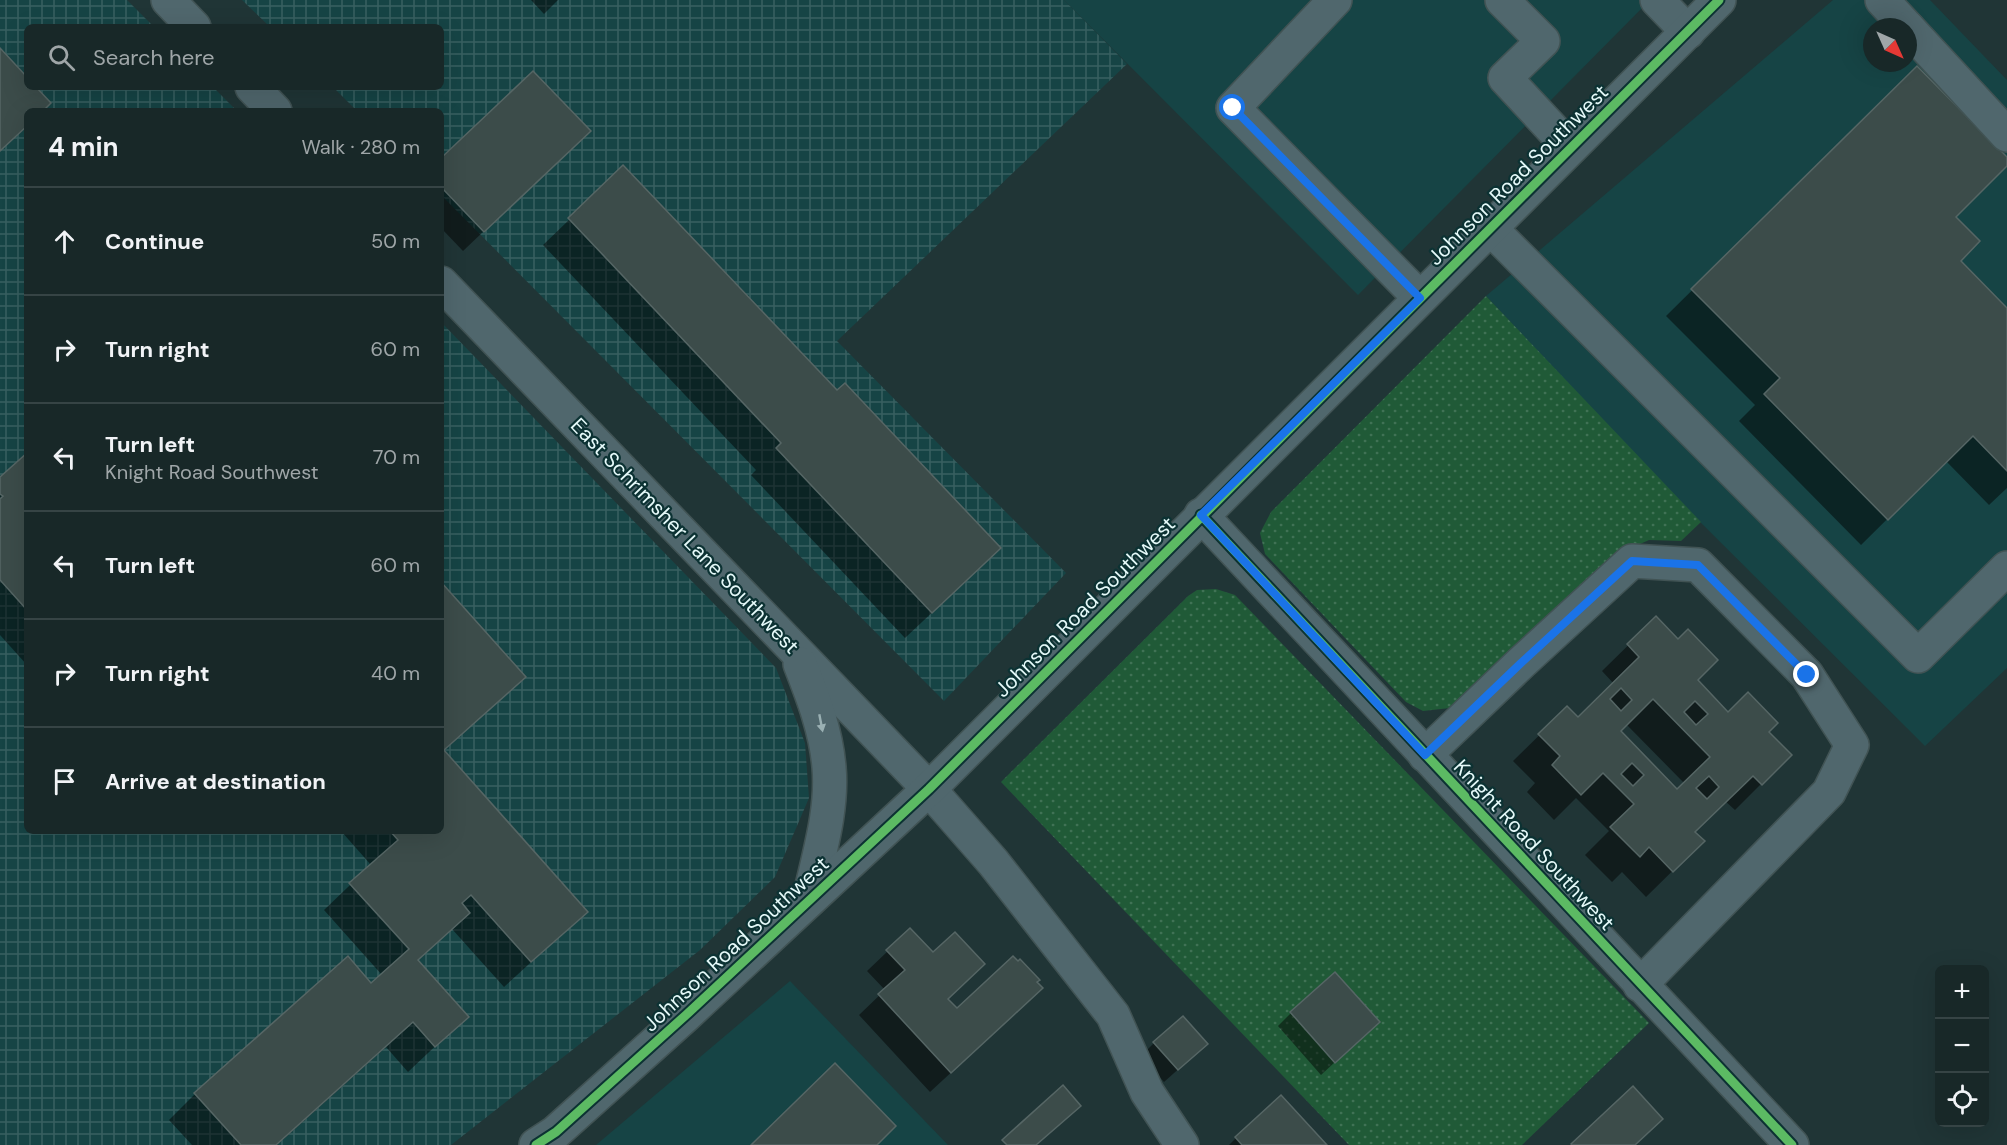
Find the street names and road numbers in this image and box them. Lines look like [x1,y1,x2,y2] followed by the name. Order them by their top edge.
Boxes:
[1421,78,1615,272] street label: Johnson Road Southwest
[565,412,805,660] street label: East Schrimsher Lane Southwest
[988,510,1182,704] street label: Johnson Road Southwest
[1447,753,1621,937] street label: Knight Road Southwest
[637,850,835,1038] street label: Johnson Road Southwest

